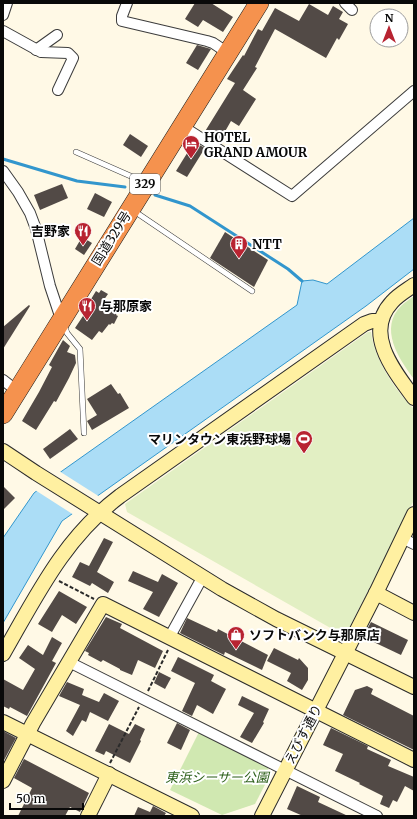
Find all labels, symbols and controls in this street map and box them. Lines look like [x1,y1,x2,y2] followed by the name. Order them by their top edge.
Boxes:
[369,8,409,48] north arrow
[385,11,394,25] text: N
[204,129,308,161] place label: HOTEL GRAND AMOUR
[181,134,201,159] hotel icon: HOTEL GRAND AMOUR
[130,174,160,194] road number: 329
[88,208,135,269] street label: 国道329号
[73,221,93,246] restaurant icon: 吉野家
[31,223,70,240] place label: 吉野家
[229,234,249,259] building icon: NTT
[252,236,282,253] place label: NTT
[77,296,97,321] restaurant icon: 与那原家
[100,298,152,315] place label: 与那原家
[294,429,314,454] sports icon: マリンタウン東浜野球場
[148,431,291,448] place label: マリンタウン東浜野球場
[226,625,246,650] shop icon: ソフトバンク与那原店
[249,627,380,644] place label: ソフトバンク与那原店
[281,701,326,767] street label: えびす通り
[165,769,271,786] park label: 東浜シーサー公園
[10,785,83,811] scale bar
[16,791,45,806] text: 50 m

